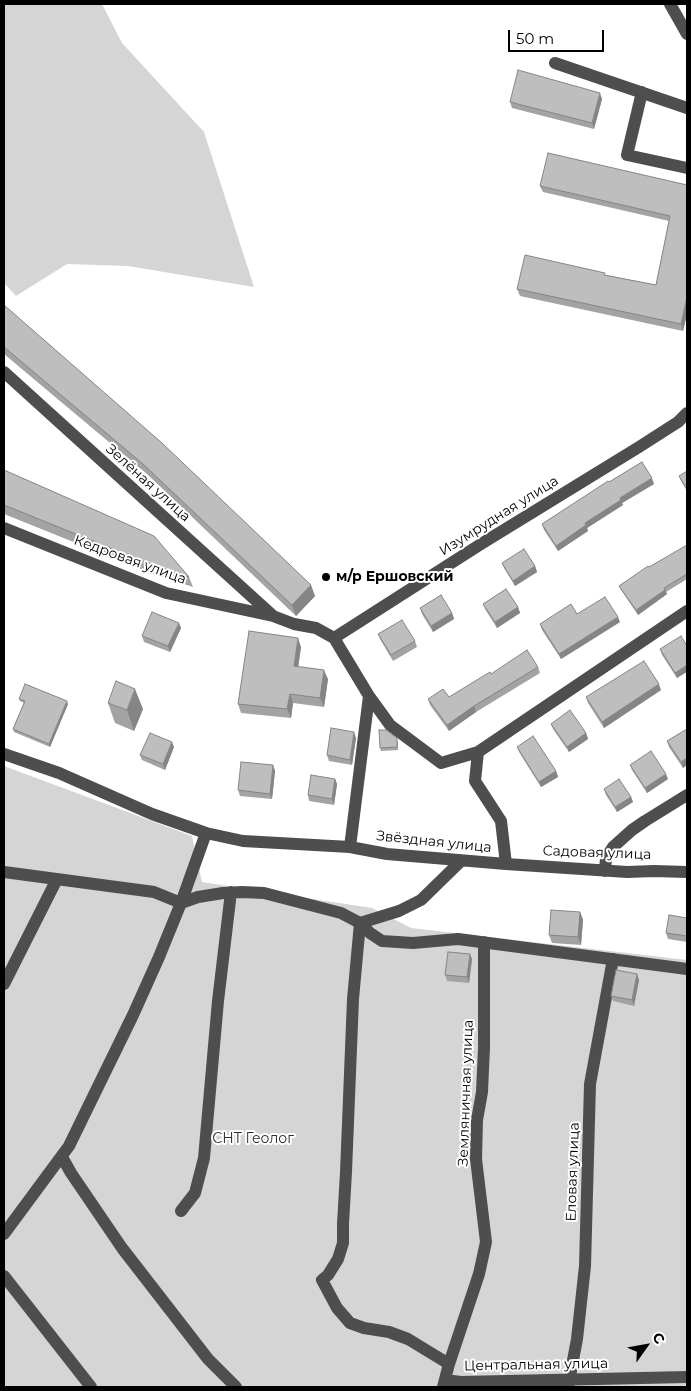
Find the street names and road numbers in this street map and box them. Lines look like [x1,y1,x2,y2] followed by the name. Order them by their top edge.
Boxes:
[102,441,194,525] street label: Зелёная улица
[436,472,562,560] street label: Изумрудная улица
[72,532,188,588] street label: Кедровая улица
[375,828,493,856] street label: Звёздная улица
[542,843,652,863] street label: Садовая улица
[455,1019,477,1167] street label: Земляничная улица
[563,1122,583,1222] street label: Еловая улица
[464,1355,608,1375] street label: Центральная улица

